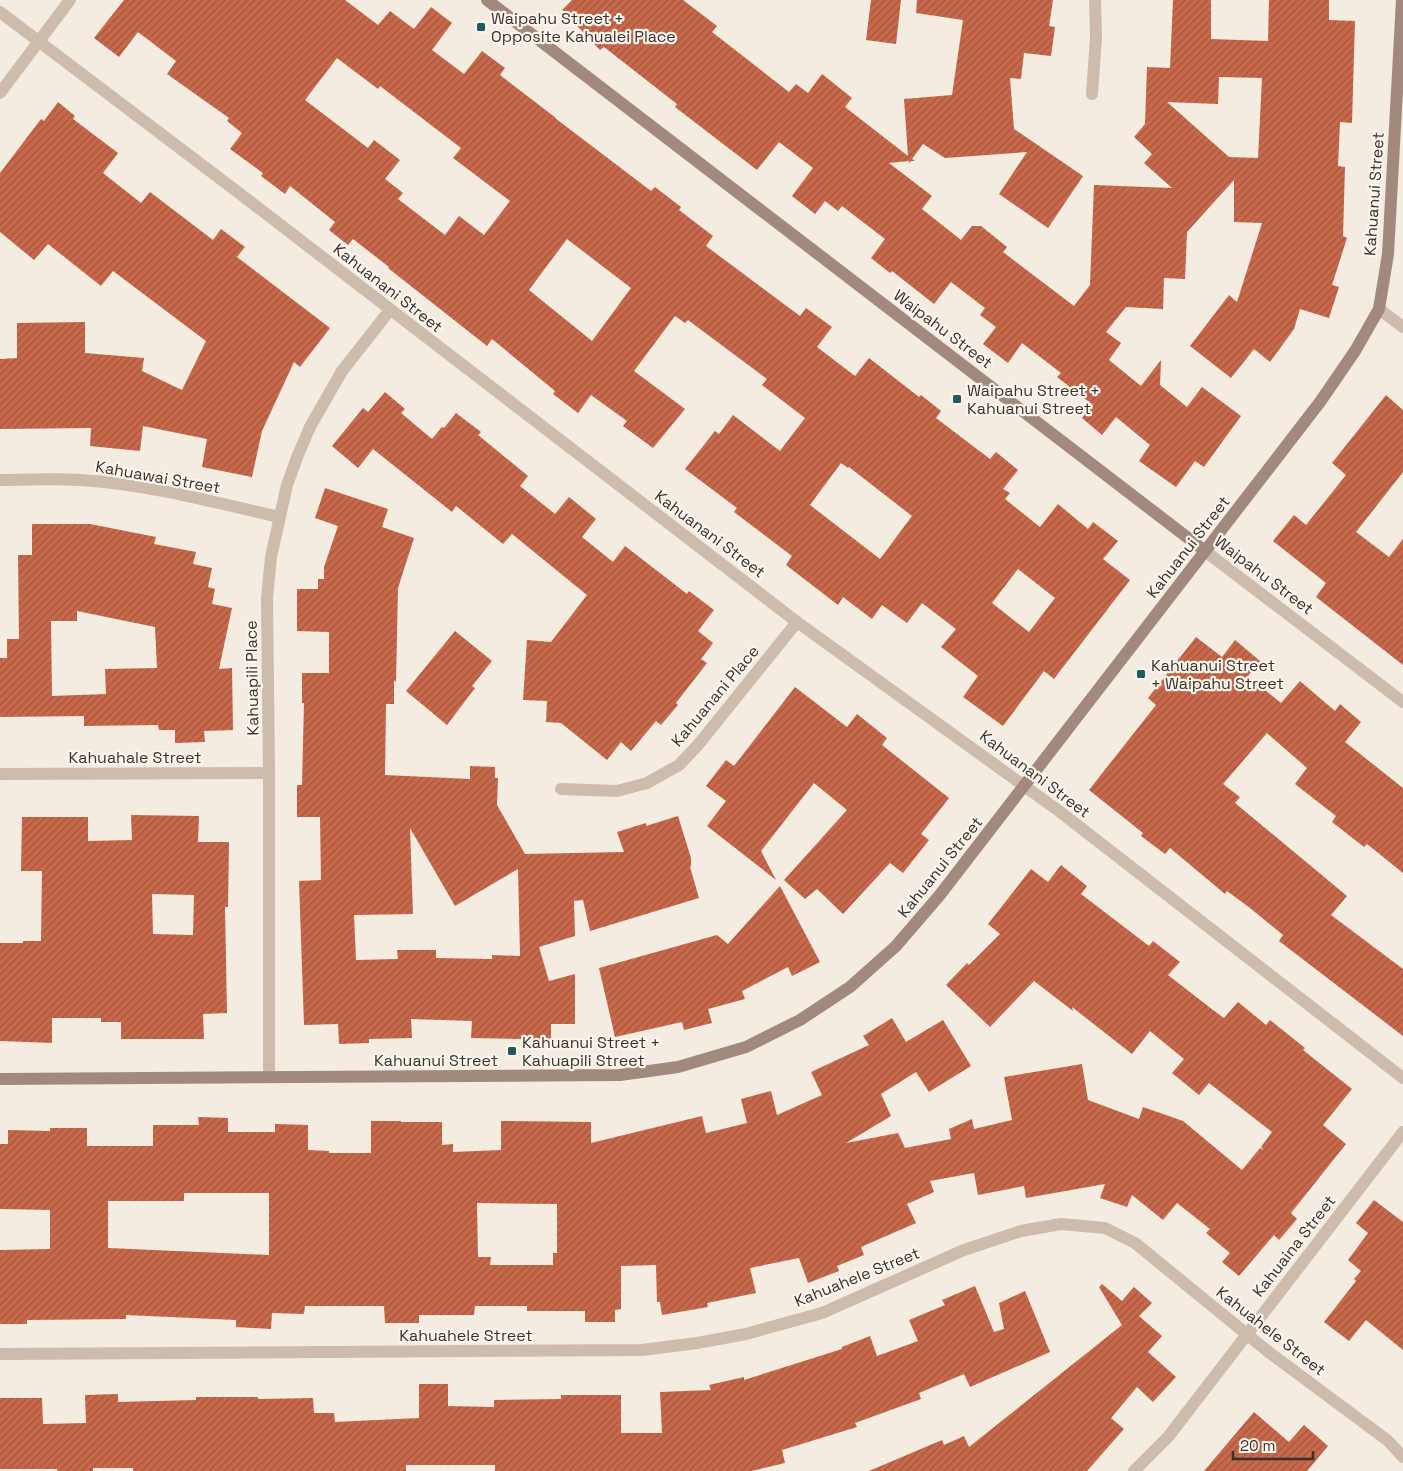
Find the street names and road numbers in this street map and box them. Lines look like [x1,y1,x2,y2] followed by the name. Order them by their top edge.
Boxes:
[1359,131,1389,257] street label: Kahuanui Street
[329,239,447,337] street label: Kahuanani Street
[889,285,997,373] street label: Waipahu Street
[94,456,222,498] street label: Kahuawai Street
[650,485,770,583] street label: Kahuanani Street
[1142,492,1234,602] street label: Kahuanui Street
[1210,531,1318,619] street label: Waipahu Street
[240,620,264,736] street label: Kahuapili Place
[666,641,764,751] street label: Kahuanani Place
[975,725,1095,823] street label: Kahuanani Street
[68,747,202,768] street label: Kahuahale Street
[893,812,987,922] street label: Kahuanui Street
[374,1050,498,1071] street label: Kahuanui Street
[1248,1191,1340,1301] street label: Kahuaina Street
[791,1242,923,1312] street label: Kahuahele Street
[1212,1282,1330,1380] street label: Kahuahele Street
[399,1325,533,1346] street label: Kahuahele Street

